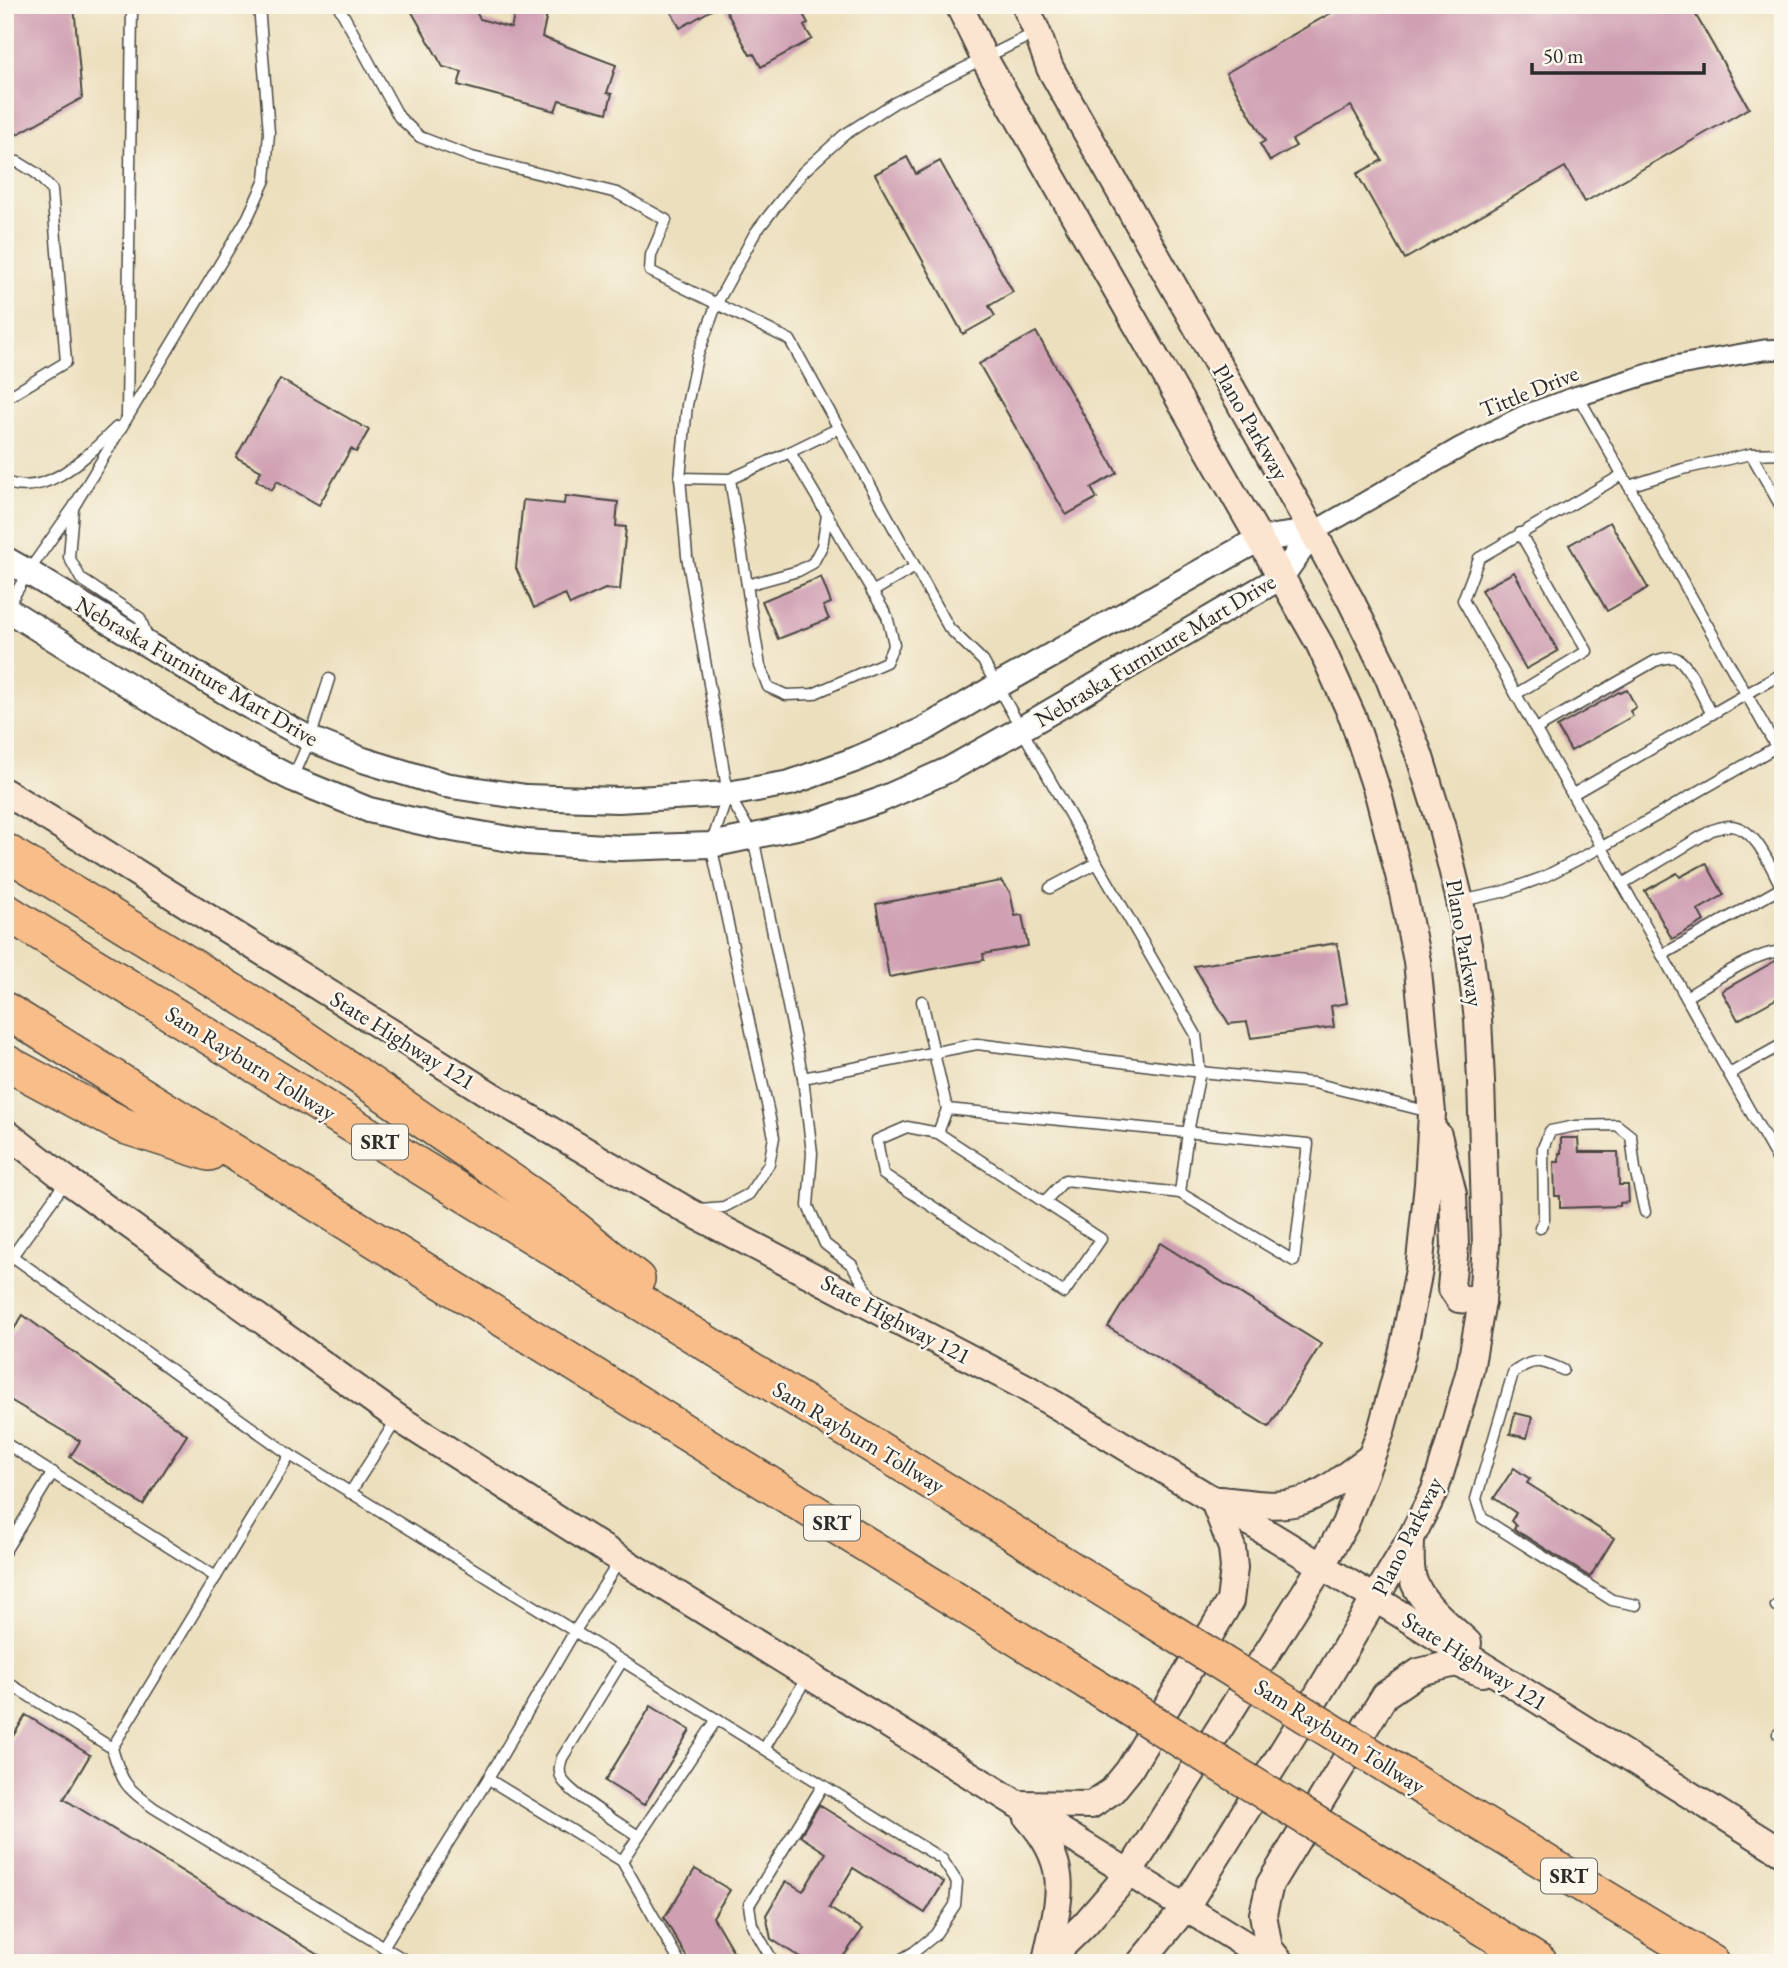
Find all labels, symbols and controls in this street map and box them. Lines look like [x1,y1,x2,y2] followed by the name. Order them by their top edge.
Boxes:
[1532,32,1704,76] scale bar
[1543,42,1584,69] text: 50 m
[1475,358,1583,424] street label: Tittle Drive
[1206,359,1297,486] street label: Plano Parkway
[1029,566,1281,734] street label: Nebraska Furniture Mart Drive
[70,589,324,753] street label: Nebraska Furniture Mart Drive
[1439,877,1491,1010] street label: Plano Parkway
[325,983,481,1097] street label: State Highway 121
[160,998,343,1128] street label: Sam Rayburn Tollway
[352,1124,408,1160] road number: SRT
[816,1267,976,1371] street label: State Highway 121
[767,1374,951,1501] street label: Sam Rayburn Tollway
[1364,1471,1450,1600] street label: Plano Parkway
[804,1506,860,1540] road number: SRT
[1397,1604,1553,1718] street label: State Highway 121
[1249,1671,1432,1801] street label: Sam Rayburn Tollway
[1541,1858,1597,1894] road number: SRT

